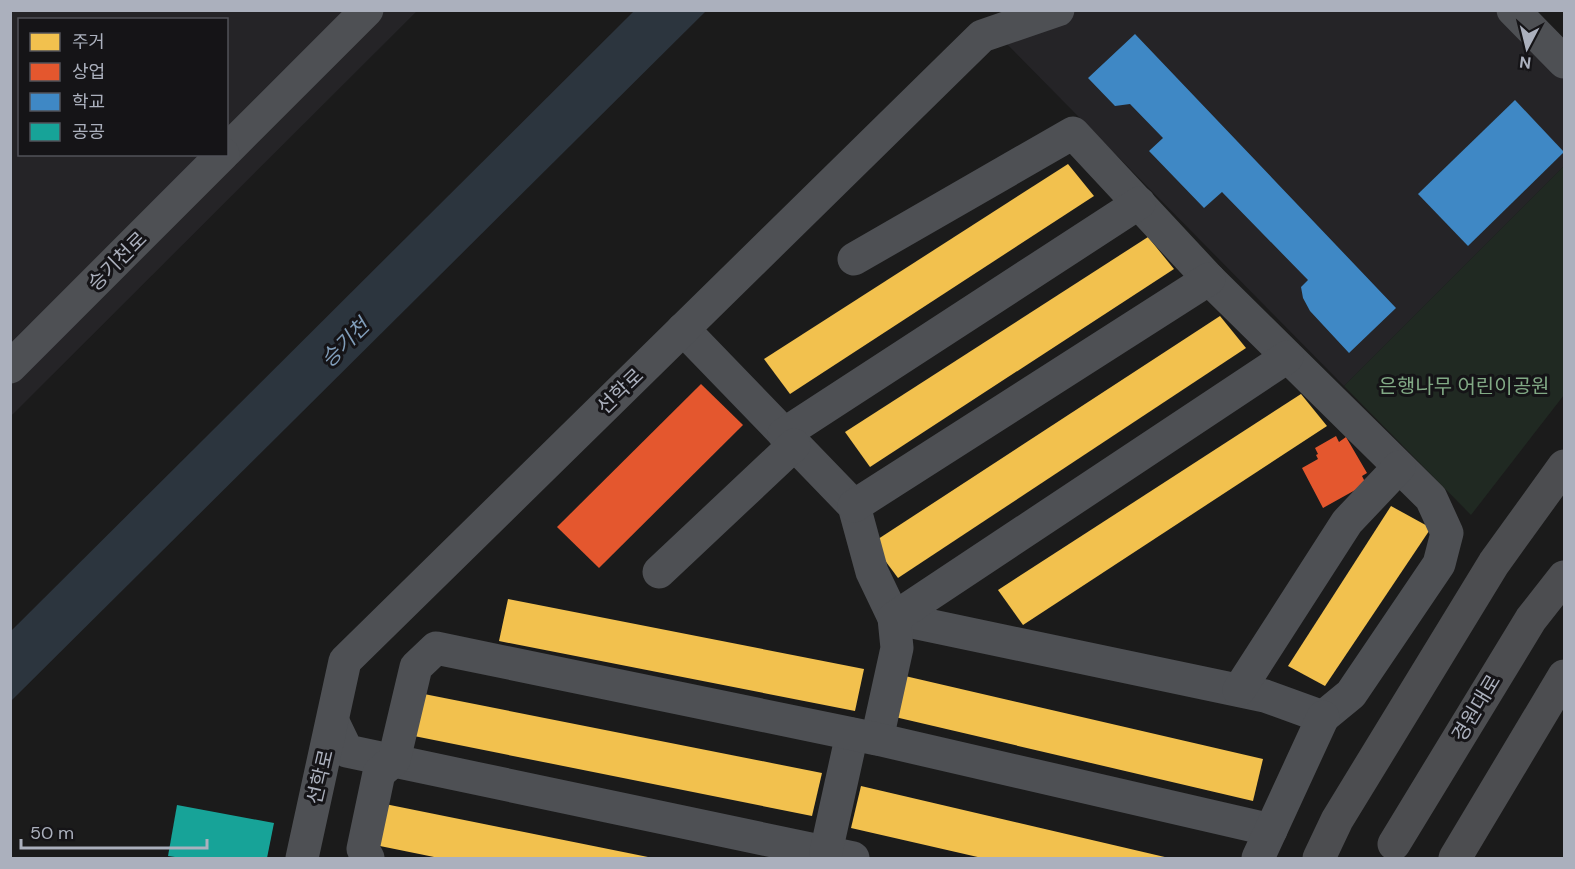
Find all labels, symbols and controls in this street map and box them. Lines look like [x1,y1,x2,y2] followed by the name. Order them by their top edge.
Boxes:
[18,18,228,156] legend
[1497,18,1557,78] north arrow
[72,30,105,54] text: 주거
[1518,51,1532,74] text: N
[72,60,105,84] text: 상업
[72,90,105,114] text: 학교
[72,120,105,144] text: 공공
[82,226,152,296] street label: 승기천로
[315,311,377,373] water label: 승기천
[591,362,649,420] street label: 선학로
[1379,373,1549,399] park label: 은행나무 어린이공원
[1446,670,1506,746] street label: 경원대로
[301,747,339,807] street label: 선학로
[21,812,207,850] scale bar
[30,821,74,845] text: 50 m

